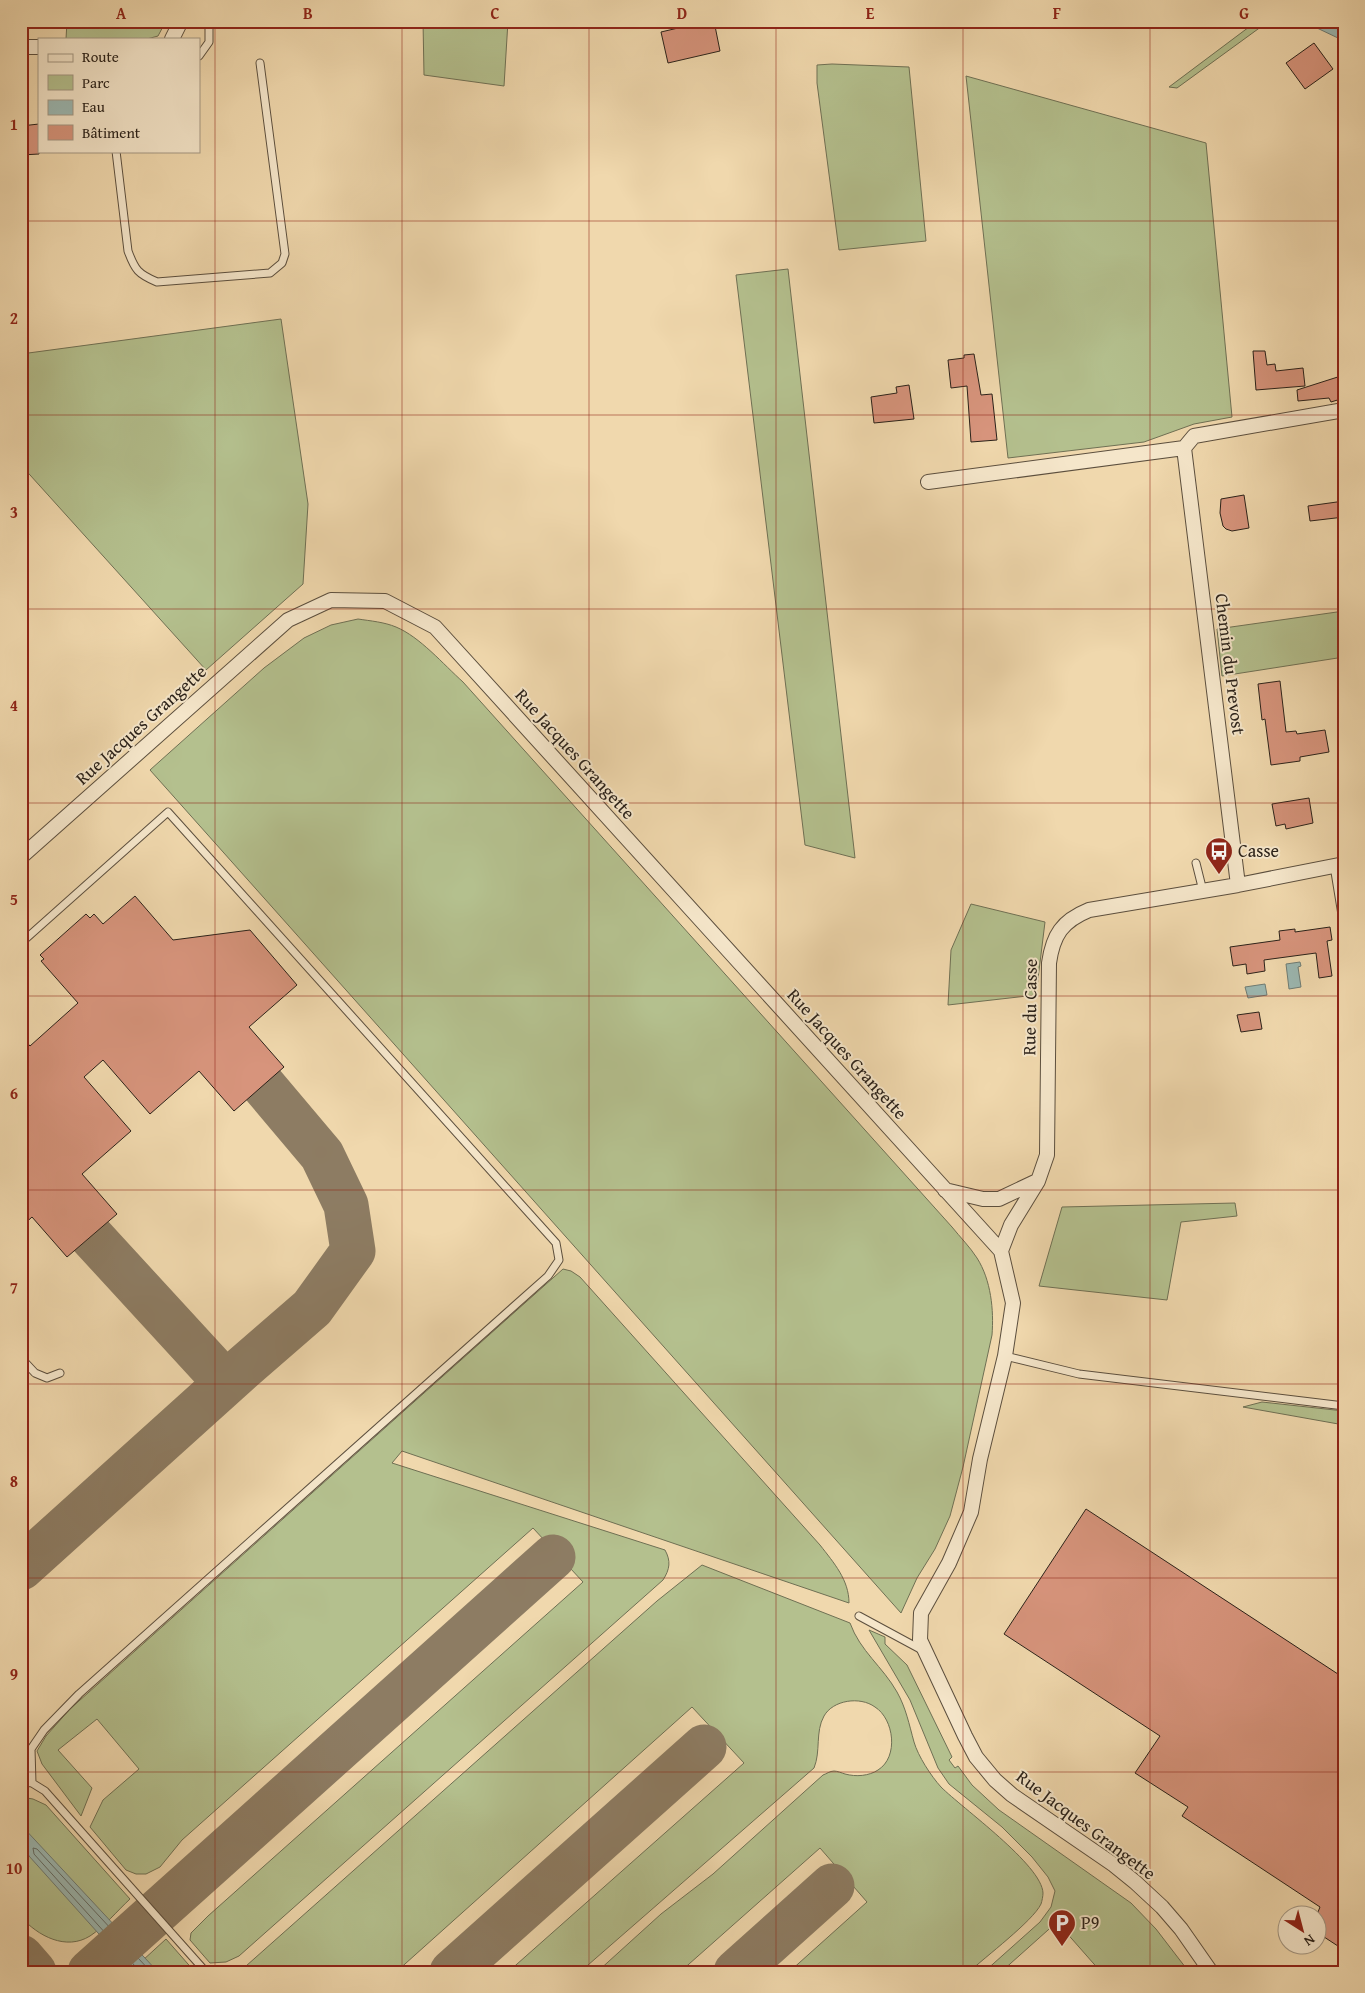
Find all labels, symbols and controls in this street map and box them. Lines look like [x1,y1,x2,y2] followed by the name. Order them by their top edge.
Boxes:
[116,1,127,25] text: A
[303,1,313,25] text: B
[490,1,500,25] text: C
[677,1,687,25] text: D
[866,1,875,25] text: E
[1053,1,1061,25] text: F
[1239,1,1249,25] text: G
[38,38,200,152] legend
[82,46,119,67] text: Route
[82,72,110,93] text: Parc
[82,96,106,117] text: Eau
[10,112,18,136] text: 1
[82,122,141,143] text: Bâtiment
[10,306,18,330] text: 2
[10,500,18,524] text: 3
[1208,592,1253,737] street label: Chemin du Prevost
[69,658,212,791] street label: Rue Jacques Grangette
[509,682,642,825] street label: Rue Jacques Grangette
[10,693,18,717] text: 4
[1204,836,1234,875] bus stop icon: Casse
[1238,837,1279,864] place label: Casse
[10,887,18,911] text: 5
[1015,958,1044,1056] street label: Rue du Casse
[781,982,914,1125] street label: Rue Jacques Grangette
[10,1081,18,1105] text: 6
[10,1275,18,1299] text: 7
[10,1469,18,1493] text: 8
[10,1662,18,1686] text: 9
[1011,1763,1162,1886] street label: Rue Jacques Grangette
[6,1856,22,1880] text: 10
[1278,1906,1328,1956] north arrow
[1047,1908,1077,1947] parking icon: P9
[1081,1909,1099,1936] place label: P9
[1299,1930,1319,1952] text: N

